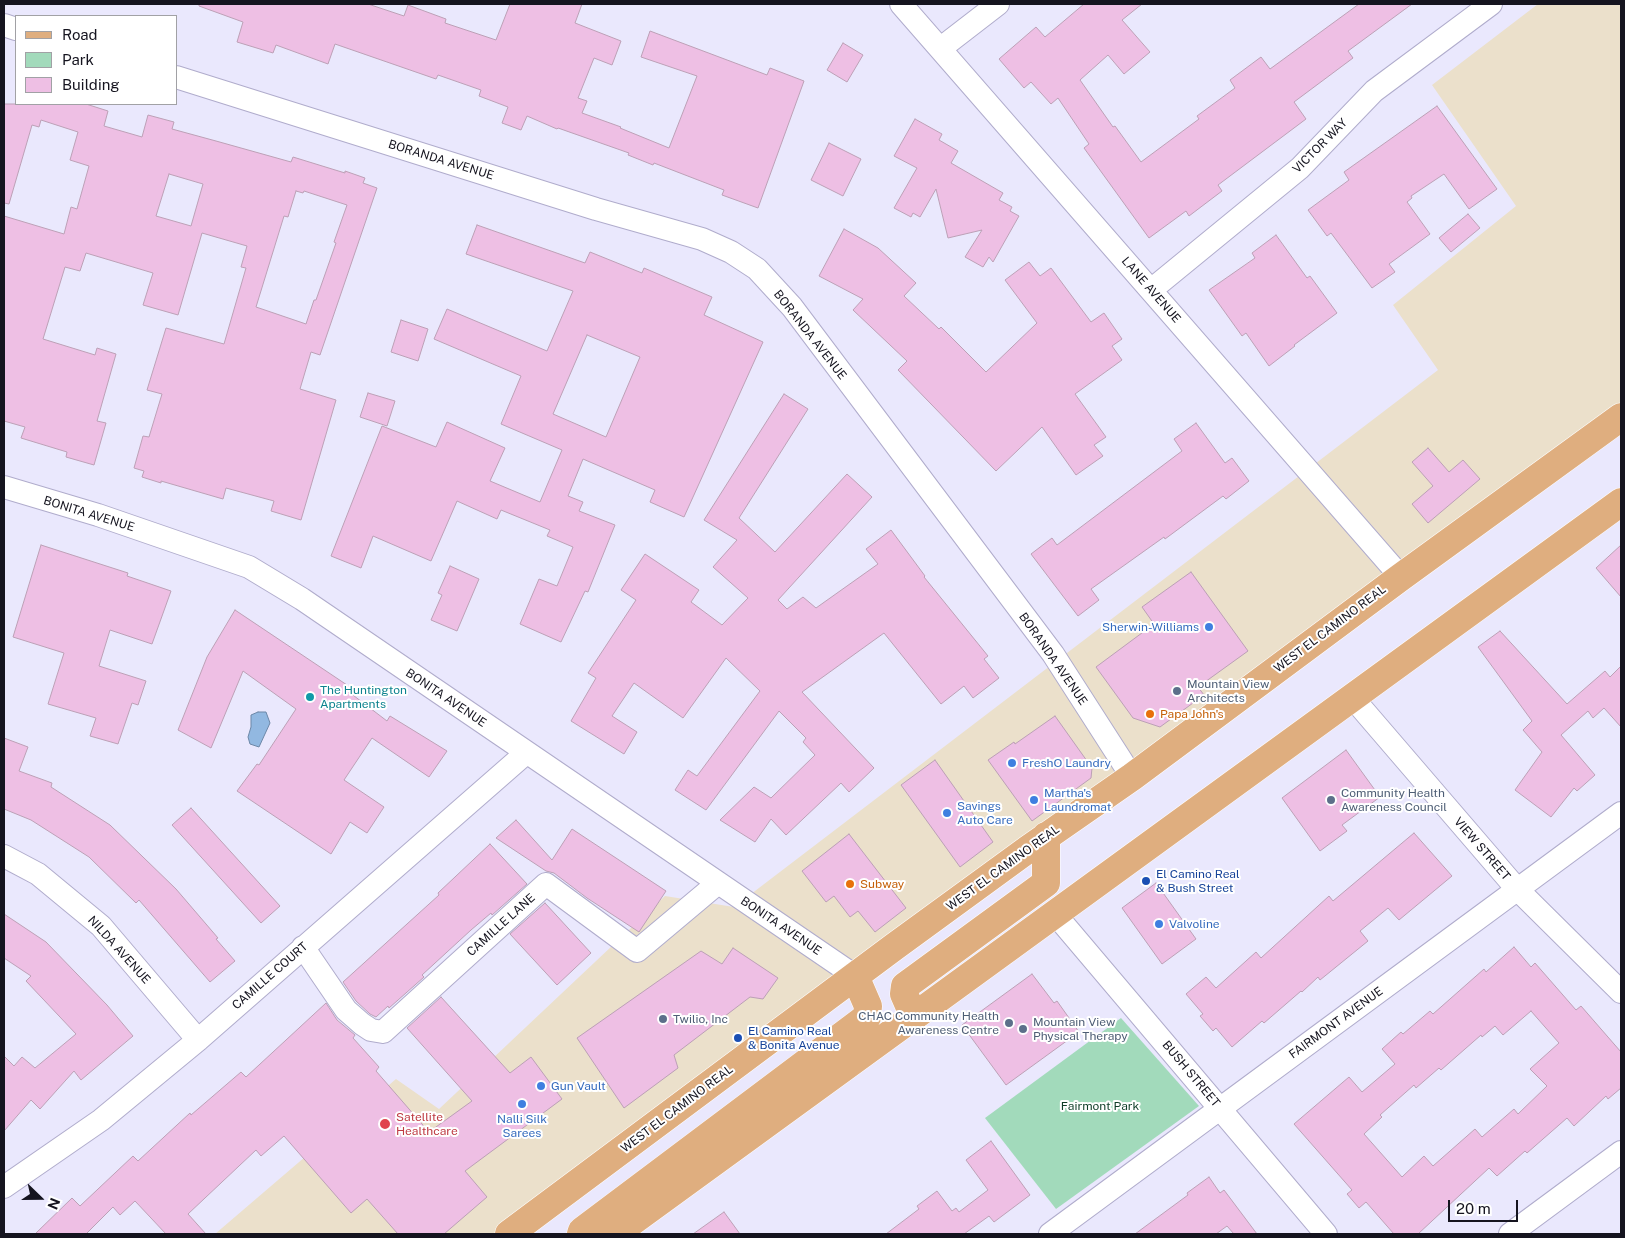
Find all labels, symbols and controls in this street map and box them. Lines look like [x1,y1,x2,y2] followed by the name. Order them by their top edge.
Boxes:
[15,15,178,105] legend
[62,26,98,43] text: Road
[62,51,94,68] text: Park
[62,76,120,93] text: Building
[1290,116,1350,176] street label: VICTOR WAY
[387,137,495,183] street label: BORANDA AVENUE
[1118,254,1184,326] street label: LANE AVENUE
[771,287,849,383] street label: BORANDA AVENUE
[42,493,136,535] street label: BONITA AVENUE
[1271,582,1389,676] street label: WEST EL CAMINO REAL
[1016,610,1090,708] street label: BORANDA AVENUE
[1102,620,1199,634] place label: Sherwin-Williams
[1203,621,1215,633] marker: Sherwin-Williams
[403,666,489,730] street label: BONITA AVENUE
[1187,677,1269,705] place label: Mountain View Architects
[320,683,407,711] place label: The Huntington Apartments
[1171,685,1183,697] marker: Mountain View Architects
[304,691,316,703] marker: The Huntington Apartments
[1160,707,1224,721] place label: Papa John's
[1144,708,1156,720] marker: Papa John's
[1022,756,1111,770] place label: FreshO Laundry
[1006,757,1018,769] marker: FreshO Laundry
[1044,786,1111,814] place label: Martha's Laundromat
[1341,786,1447,814] place label: Community Health Awareness Council
[1028,794,1040,806] marker: Martha's Laundromat
[1325,794,1337,806] marker: Community Health Awareness Council
[957,799,1013,827] place label: Savings Auto Care
[941,807,953,819] marker: Savings Auto Care
[1451,815,1513,883] street label: VIEW STREET
[944,822,1062,914] street label: WEST EL CAMINO REAL
[1156,867,1240,895] place label: El Camino Real & Bush Street
[1140,875,1152,887] marker: El Camino Real & Bush Street
[860,877,904,891] place label: Subway
[844,878,856,890] marker: Subway
[464,891,538,959] street label: CAMILLE LANE
[738,894,824,958] street label: BONITA AVENUE
[85,913,153,987] street label: NILDA AVENUE
[1169,917,1220,931] place label: Valvoline
[1153,918,1165,930] marker: Valvoline
[229,939,311,1013] street label: CAMILLE COURT
[1286,984,1386,1062] street label: FAIRMONT AVENUE
[858,1009,999,1037] place label: CHAC Community Health Awareness Centre
[673,1012,728,1026] place label: Twilio, Inc
[657,1013,669,1025] marker: Twilio, Inc
[1033,1015,1128,1043] place label: Mountain View Physical Therapy
[1003,1017,1015,1029] marker: CHAC Community Health Awareness Centre
[1017,1023,1029,1035] marker: Mountain View Physical Therapy
[748,1024,840,1052] place label: El Camino Real & Bonita Avenue
[732,1032,744,1044] marker: El Camino Real & Bonita Avenue
[1159,1038,1223,1110] street label: BUSH STREET
[618,1062,736,1156] street label: WEST EL CAMINO REAL
[551,1079,606,1093] place label: Gun Vault
[535,1080,547,1092] marker: Gun Vault
[516,1098,528,1110] marker: Nalli Silk Sarees
[1061,1099,1139,1113] park label: Fairmont Park
[396,1110,458,1138] place label: Satellite Healthcare
[497,1112,547,1140] place label: Nalli Silk Sarees
[378,1117,392,1131] marker: Satellite Healthcare
[15,1173,65,1223] north arrow
[1450,1190,1520,1222] scale bar
[44,1196,63,1212] text: N
[1456,1200,1491,1217] text: 20 m

